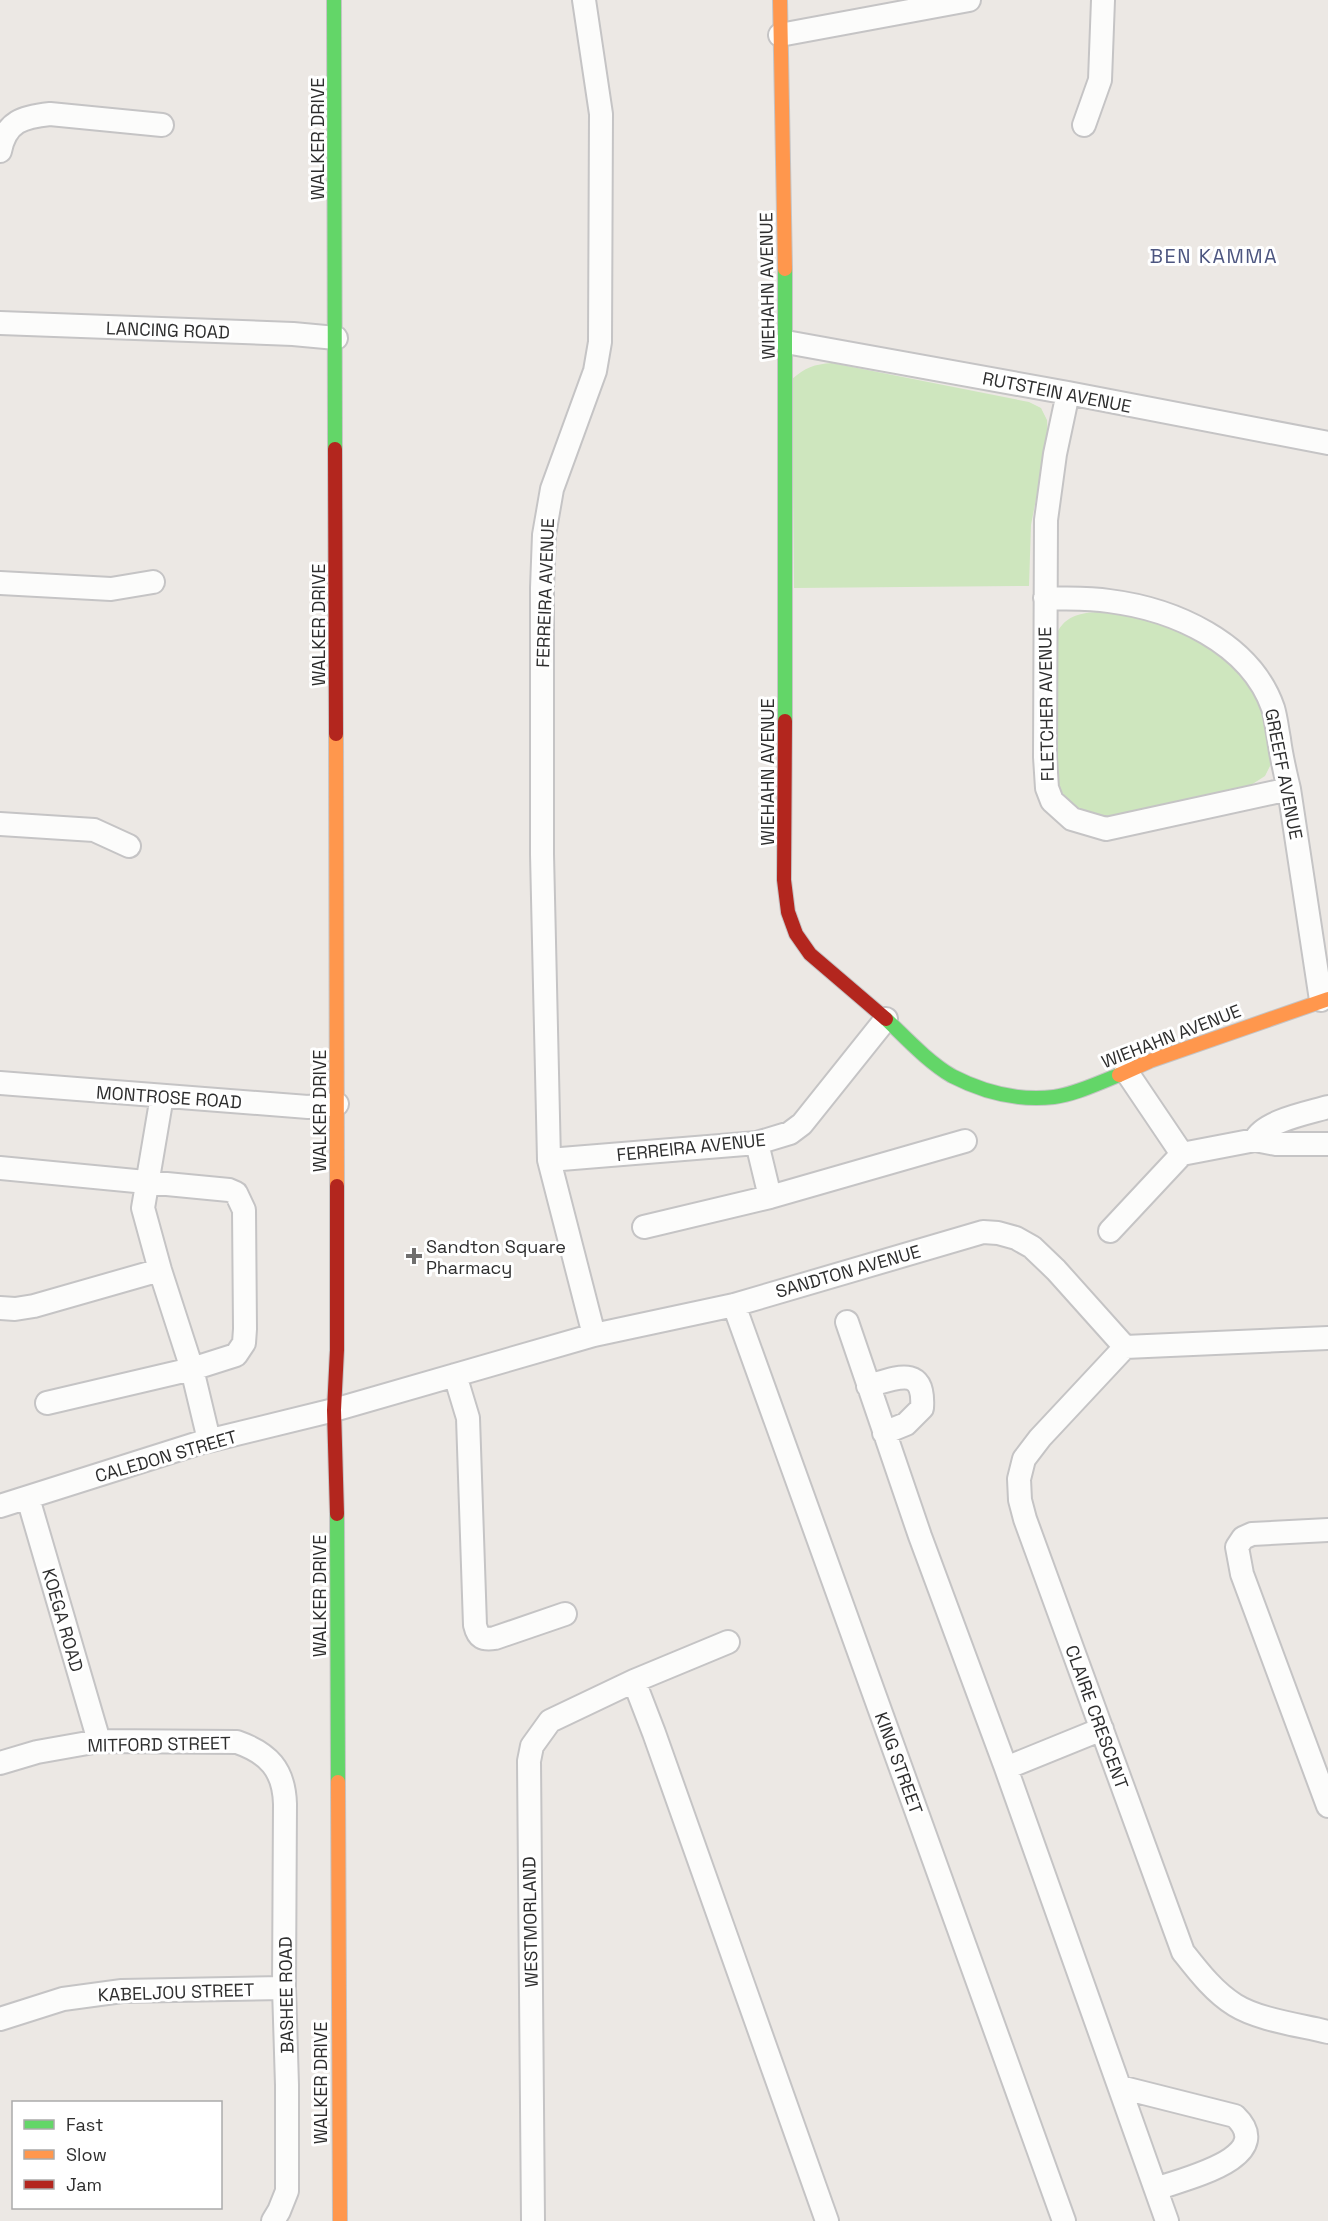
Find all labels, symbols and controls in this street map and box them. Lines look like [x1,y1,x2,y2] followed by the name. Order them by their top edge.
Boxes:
[306,78,329,200] street label: WALKER DRIVE
[754,212,780,360] street label: WIEHAHN AVENUE
[1150,243,1278,269] district label: BEN KAMMA
[106,316,230,344] street label: LANCING ROAD
[981,366,1133,418] street label: RUTSTEIN AVENUE
[531,518,559,668] street label: FERREIRA AVENUE
[307,564,330,686] street label: WALKER DRIVE
[1033,626,1059,782] street label: FLETCHER AVENUE
[756,698,779,846] street label: WIEHAHN AVENUE
[1260,706,1308,842] street label: GREEFF AVENUE
[1098,999,1244,1073] street label: WIEHAHN AVENUE
[308,1050,331,1172] street label: WALKER DRIVE
[95,1080,243,1114] street label: MONTROSE ROAD
[615,1128,767,1166] street label: FERREIRA AVENUE
[426,1235,566,1279] place label: Sandton Square Pharmacy
[773,1239,923,1303] street label: SANDTON AVENUE
[407,1249,421,1263] marker: Sandton Square Pharmacy
[92,1425,240,1487] street label: CALEDON STREET
[308,1535,331,1657] street label: WALKER DRIVE
[37,1566,89,1674] street label: KOEGA ROAD
[1060,1642,1134,1793] street label: CLAIRE CRESCENT
[870,1709,928,1818] street label: KING STREET
[87,1731,231,1757] street label: MITFORD STREET
[517,1856,543,1988] street label: WESTMORLAND
[273,1936,299,2054] street label: BASHEE ROAD
[97,1978,255,2006] street label: KABELJOU STREET
[309,2022,332,2144] street label: WALKER DRIVE
[12,2101,222,2209] legend
[66,2113,103,2136] text: Fast
[66,2143,107,2166] text: Slow
[66,2173,102,2196] text: Jam

